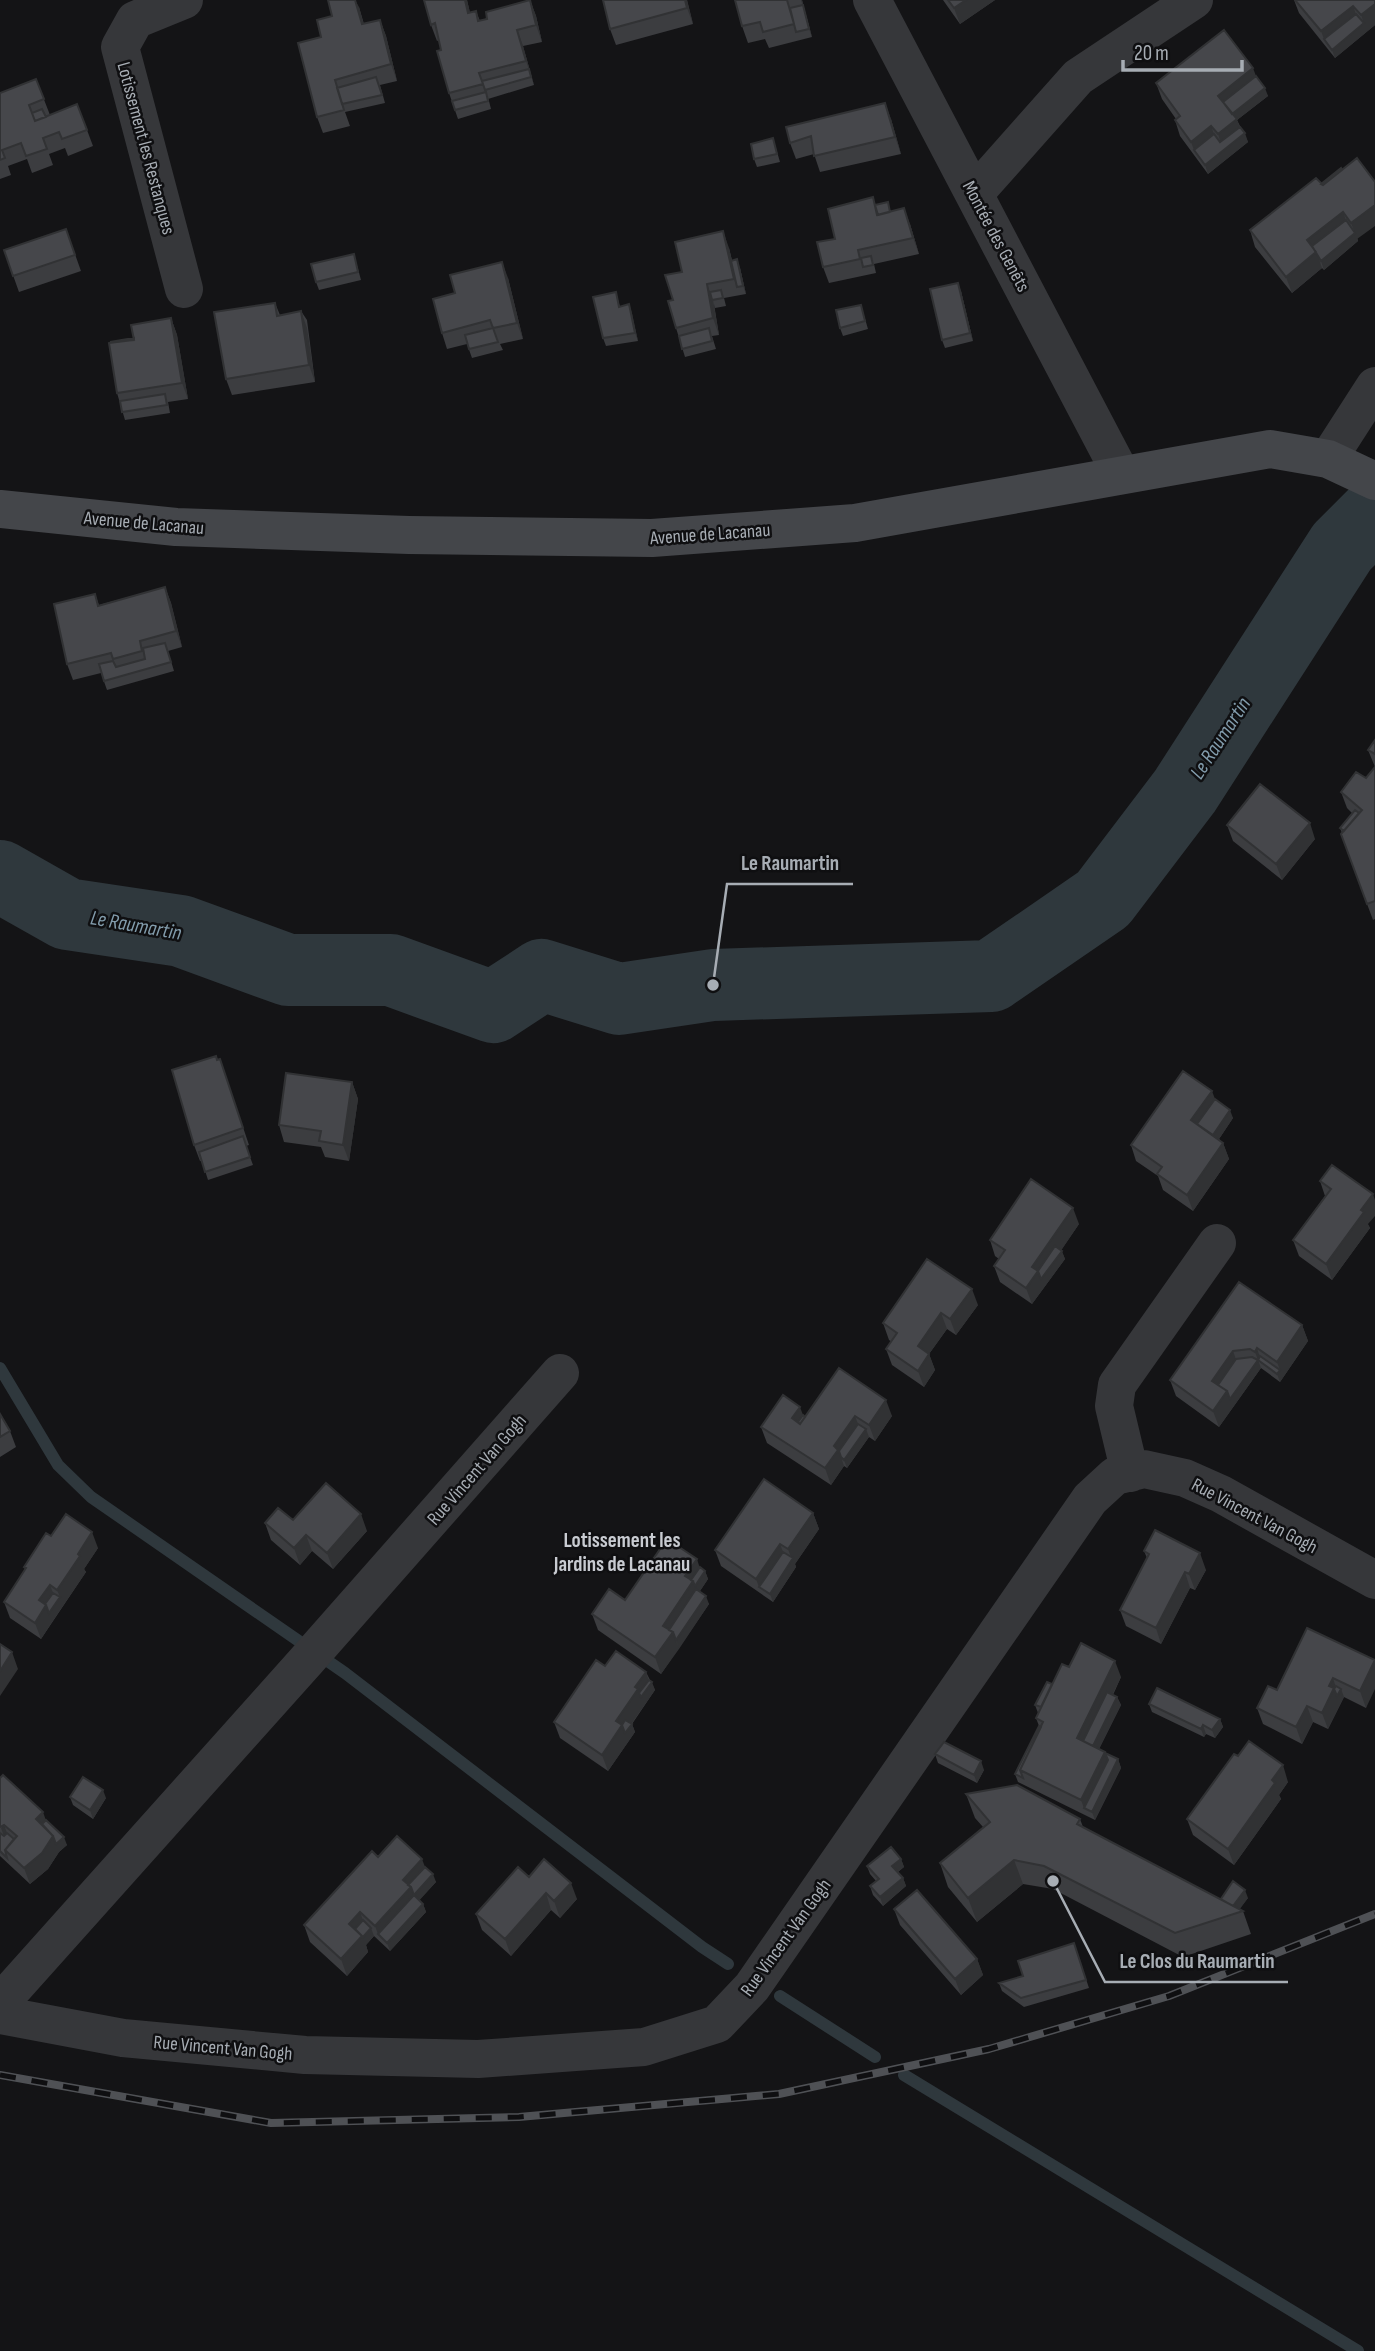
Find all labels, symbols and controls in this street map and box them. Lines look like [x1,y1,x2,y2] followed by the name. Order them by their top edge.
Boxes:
[1123,28,1242,72] scale bar
[1134,41,1169,66] text: 20 m
[111,60,180,237] street label: Lotissement les Restanques
[957,177,1035,296] street label: Montée des Genêts
[82,507,205,540] street label: Avenue de Lacanau
[648,519,771,550] street label: Avenue de Lacanau
[1185,693,1256,784] water label: Le Raumartin
[727,842,853,884] callout: Le Raumartin
[741,851,839,876] text: Le Raumartin
[88,905,184,946] water label: Le Raumartin
[423,1410,532,1530] street label: Rue Vincent Van Gogh
[1187,1473,1321,1559] street label: Rue Vincent Van Gogh
[553,1528,690,1577] district label: Lotissement les Jardins de Lacanau
[736,1875,836,2001] street label: Rue Vincent Van Gogh
[1105,1940,1288,1982] callout: Le Clos du Raumartin
[1119,1949,1275,1974] text: Le Clos du Raumartin
[152,2031,293,2066] street label: Rue Vincent Van Gogh

